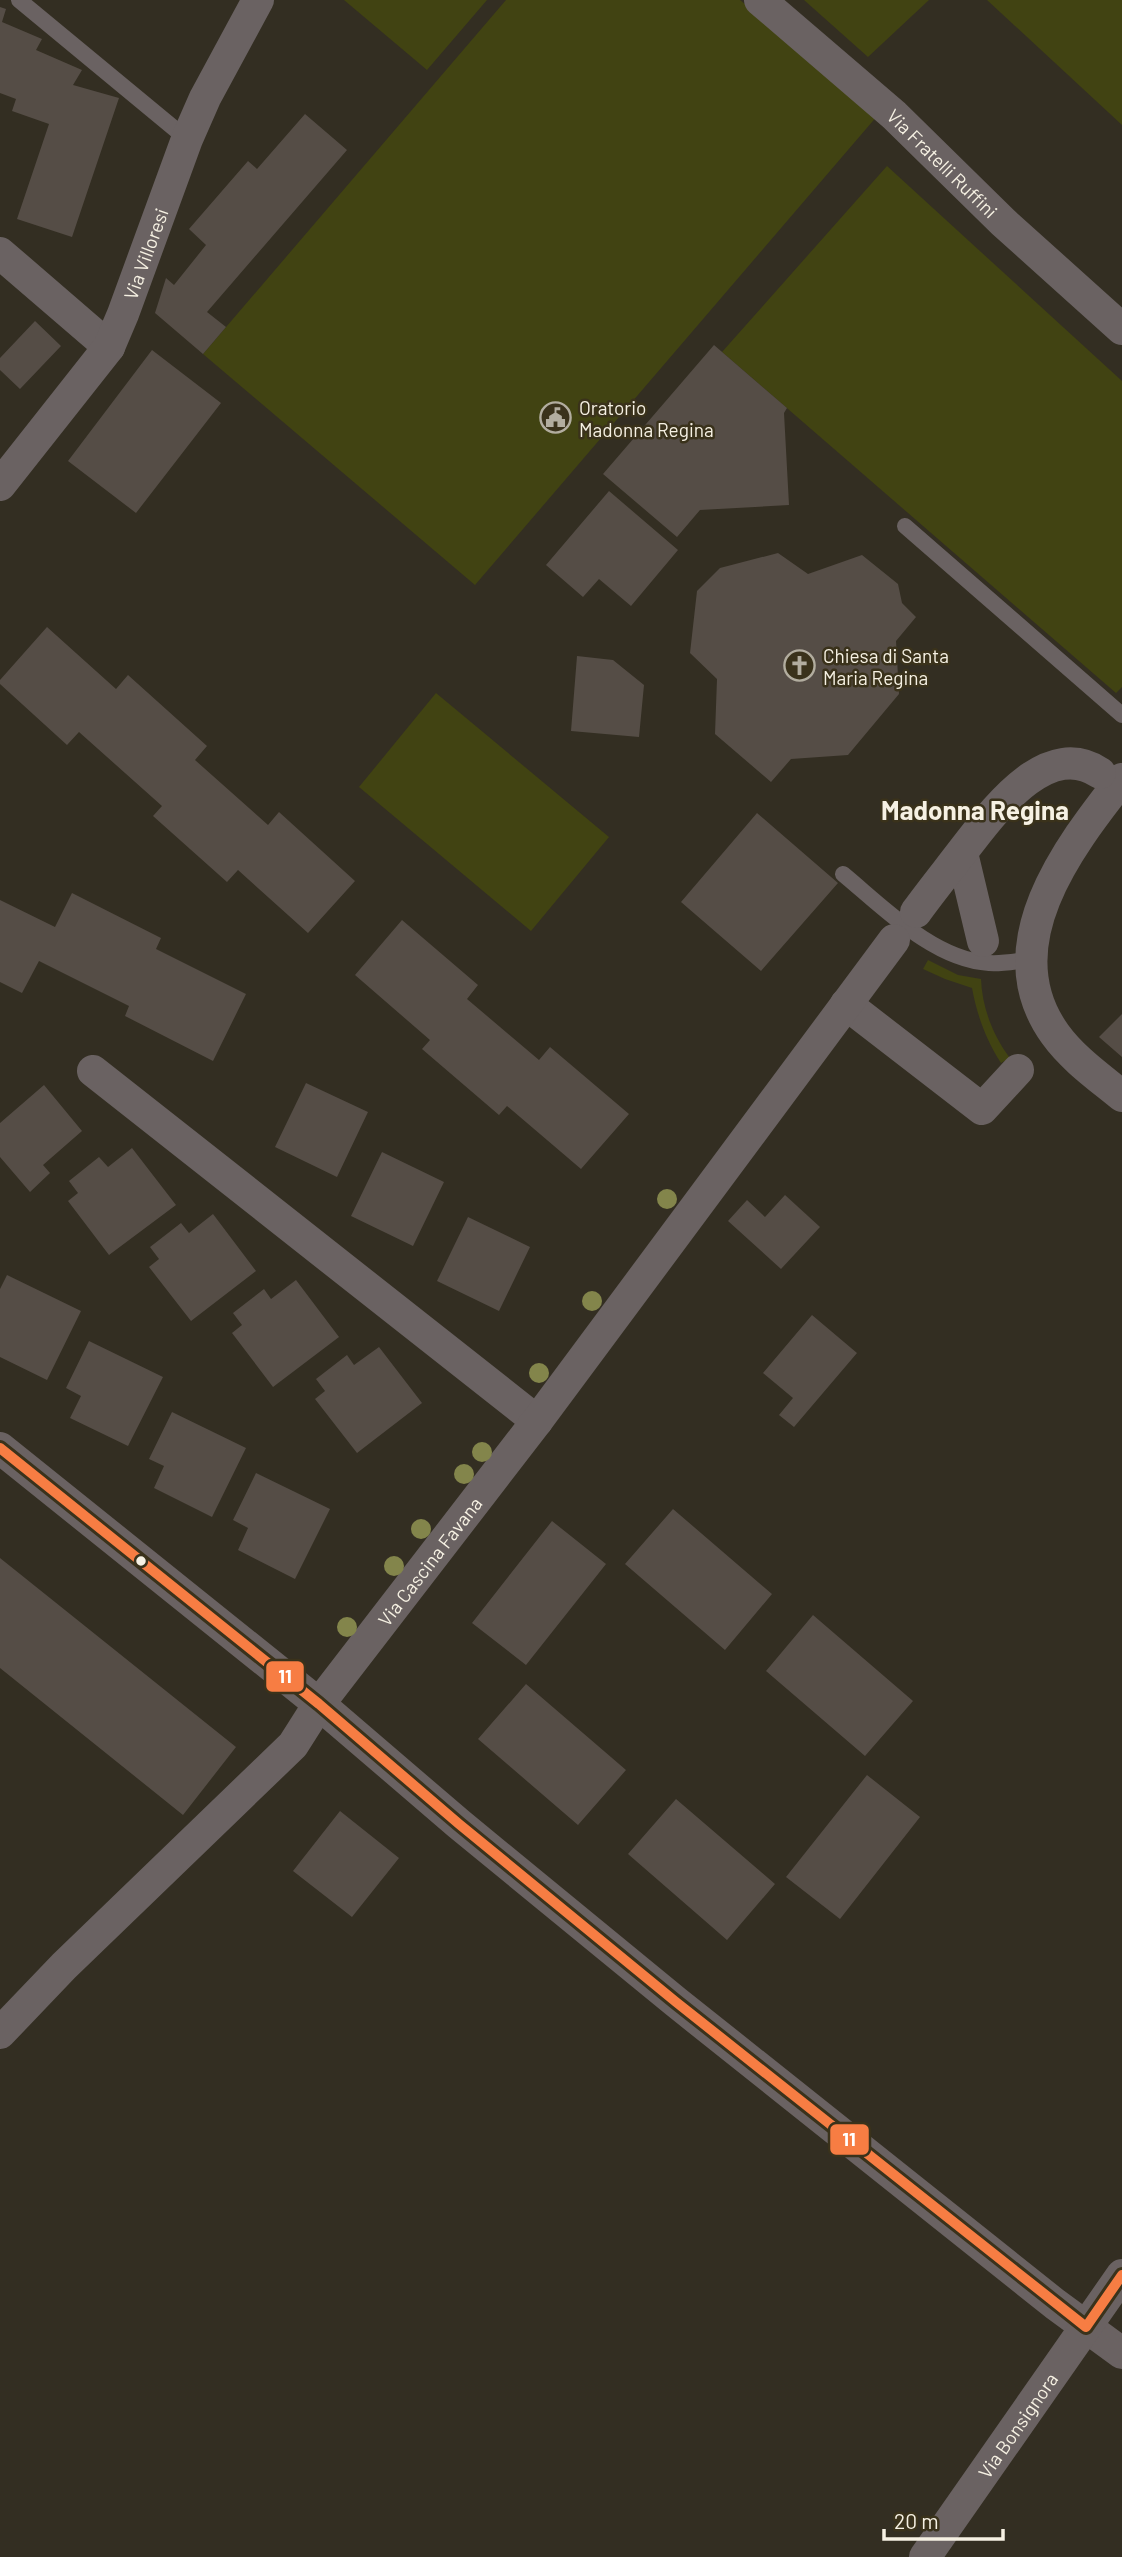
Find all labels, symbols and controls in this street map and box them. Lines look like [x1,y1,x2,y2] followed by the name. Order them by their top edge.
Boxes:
[883,104,1003,222] street label: Via Fratelli Ruffini
[118,205,172,302] street label: Via Villoresi
[579,396,714,441] place label: Oratorio Madonna Regina
[539,401,573,435] public building icon: Oratorio Madonna Regina
[823,644,949,689] place label: Chiesa di Santa Maria Regina
[783,649,817,683] church icon: Chiesa di Santa Maria Regina
[881,794,1069,825] district label: Madonna Regina
[372,1492,486,1630] street label: Via Cascina Favana
[134,1554,148,1568] unlabelled marker
[265,1660,305,1693] line badge: 11
[278,1664,292,1687] text: 11
[829,2123,870,2156] line badge: 11
[842,2127,856,2150] text: 11
[972,2368,1062,2482] street label: Via Bonsignora
[884,2498,1003,2542] scale bar
[894,2508,939,2533] text: 20 m

